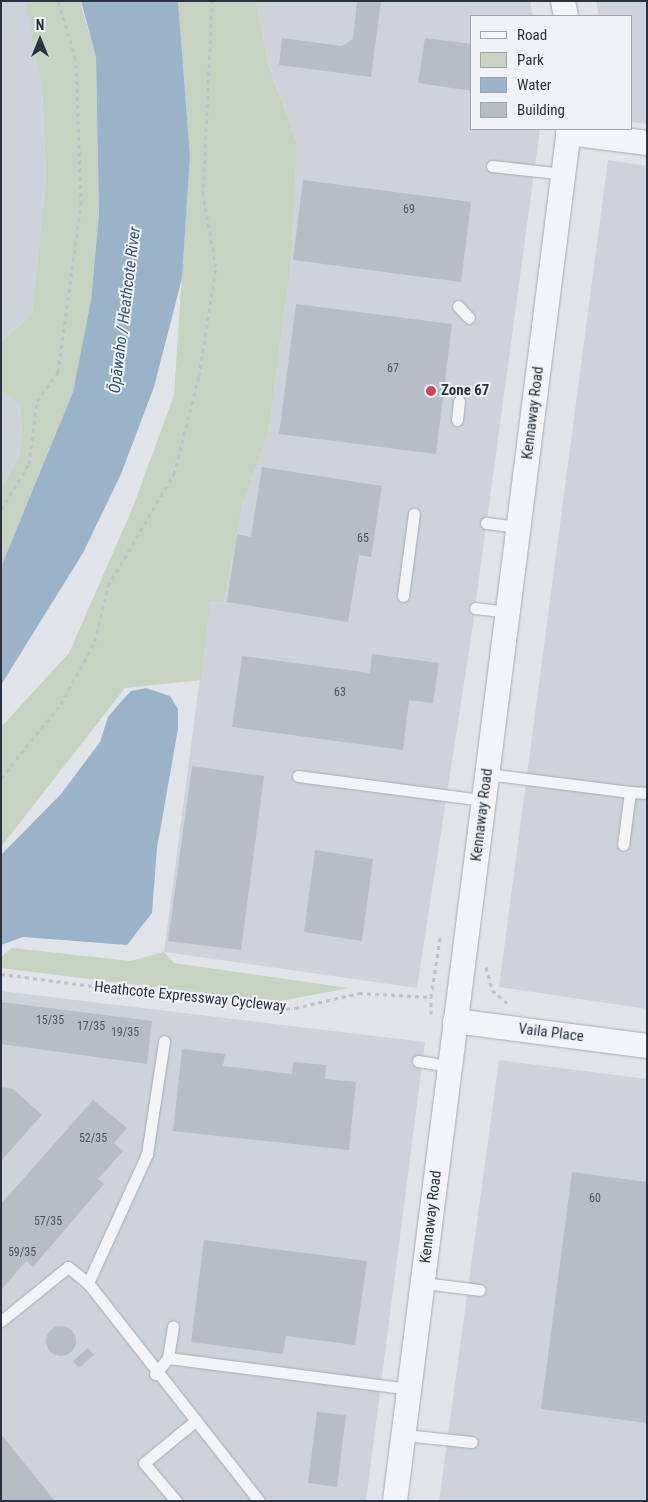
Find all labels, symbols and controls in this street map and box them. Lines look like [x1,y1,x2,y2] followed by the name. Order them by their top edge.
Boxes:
[15,15,65,65] north arrow
[470,15,633,130] legend
[36,17,44,33] text: N
[517,26,547,44] text: Road
[517,51,544,69] text: Park
[517,76,551,94] text: Water
[517,101,565,119] text: Building
[403,203,415,217] house number: 69
[105,226,145,394] water label: Ōpāwaho / Heathcote River
[387,362,399,376] house number: 67
[518,366,548,460] street label: Kennaway Road
[441,382,489,400] place label: Zone 67
[425,385,437,397] marker: Zone 67
[357,532,369,546] house number: 65
[334,686,346,700] house number: 63
[467,768,497,862] street label: Kennaway Road
[93,978,287,1016] street label: Heathcote Expressway Cycleway
[36,1014,64,1028] house number: 15/35
[77,1020,105,1034] house number: 17/35
[517,1020,585,1046] street label: Vaila Place
[111,1026,139,1040] house number: 19/35
[79,1132,107,1146] house number: 52/35
[416,1170,446,1264] street label: Kennaway Road
[589,1192,601,1206] house number: 60
[34,1215,62,1229] house number: 57/35
[8,1246,36,1260] house number: 59/35

